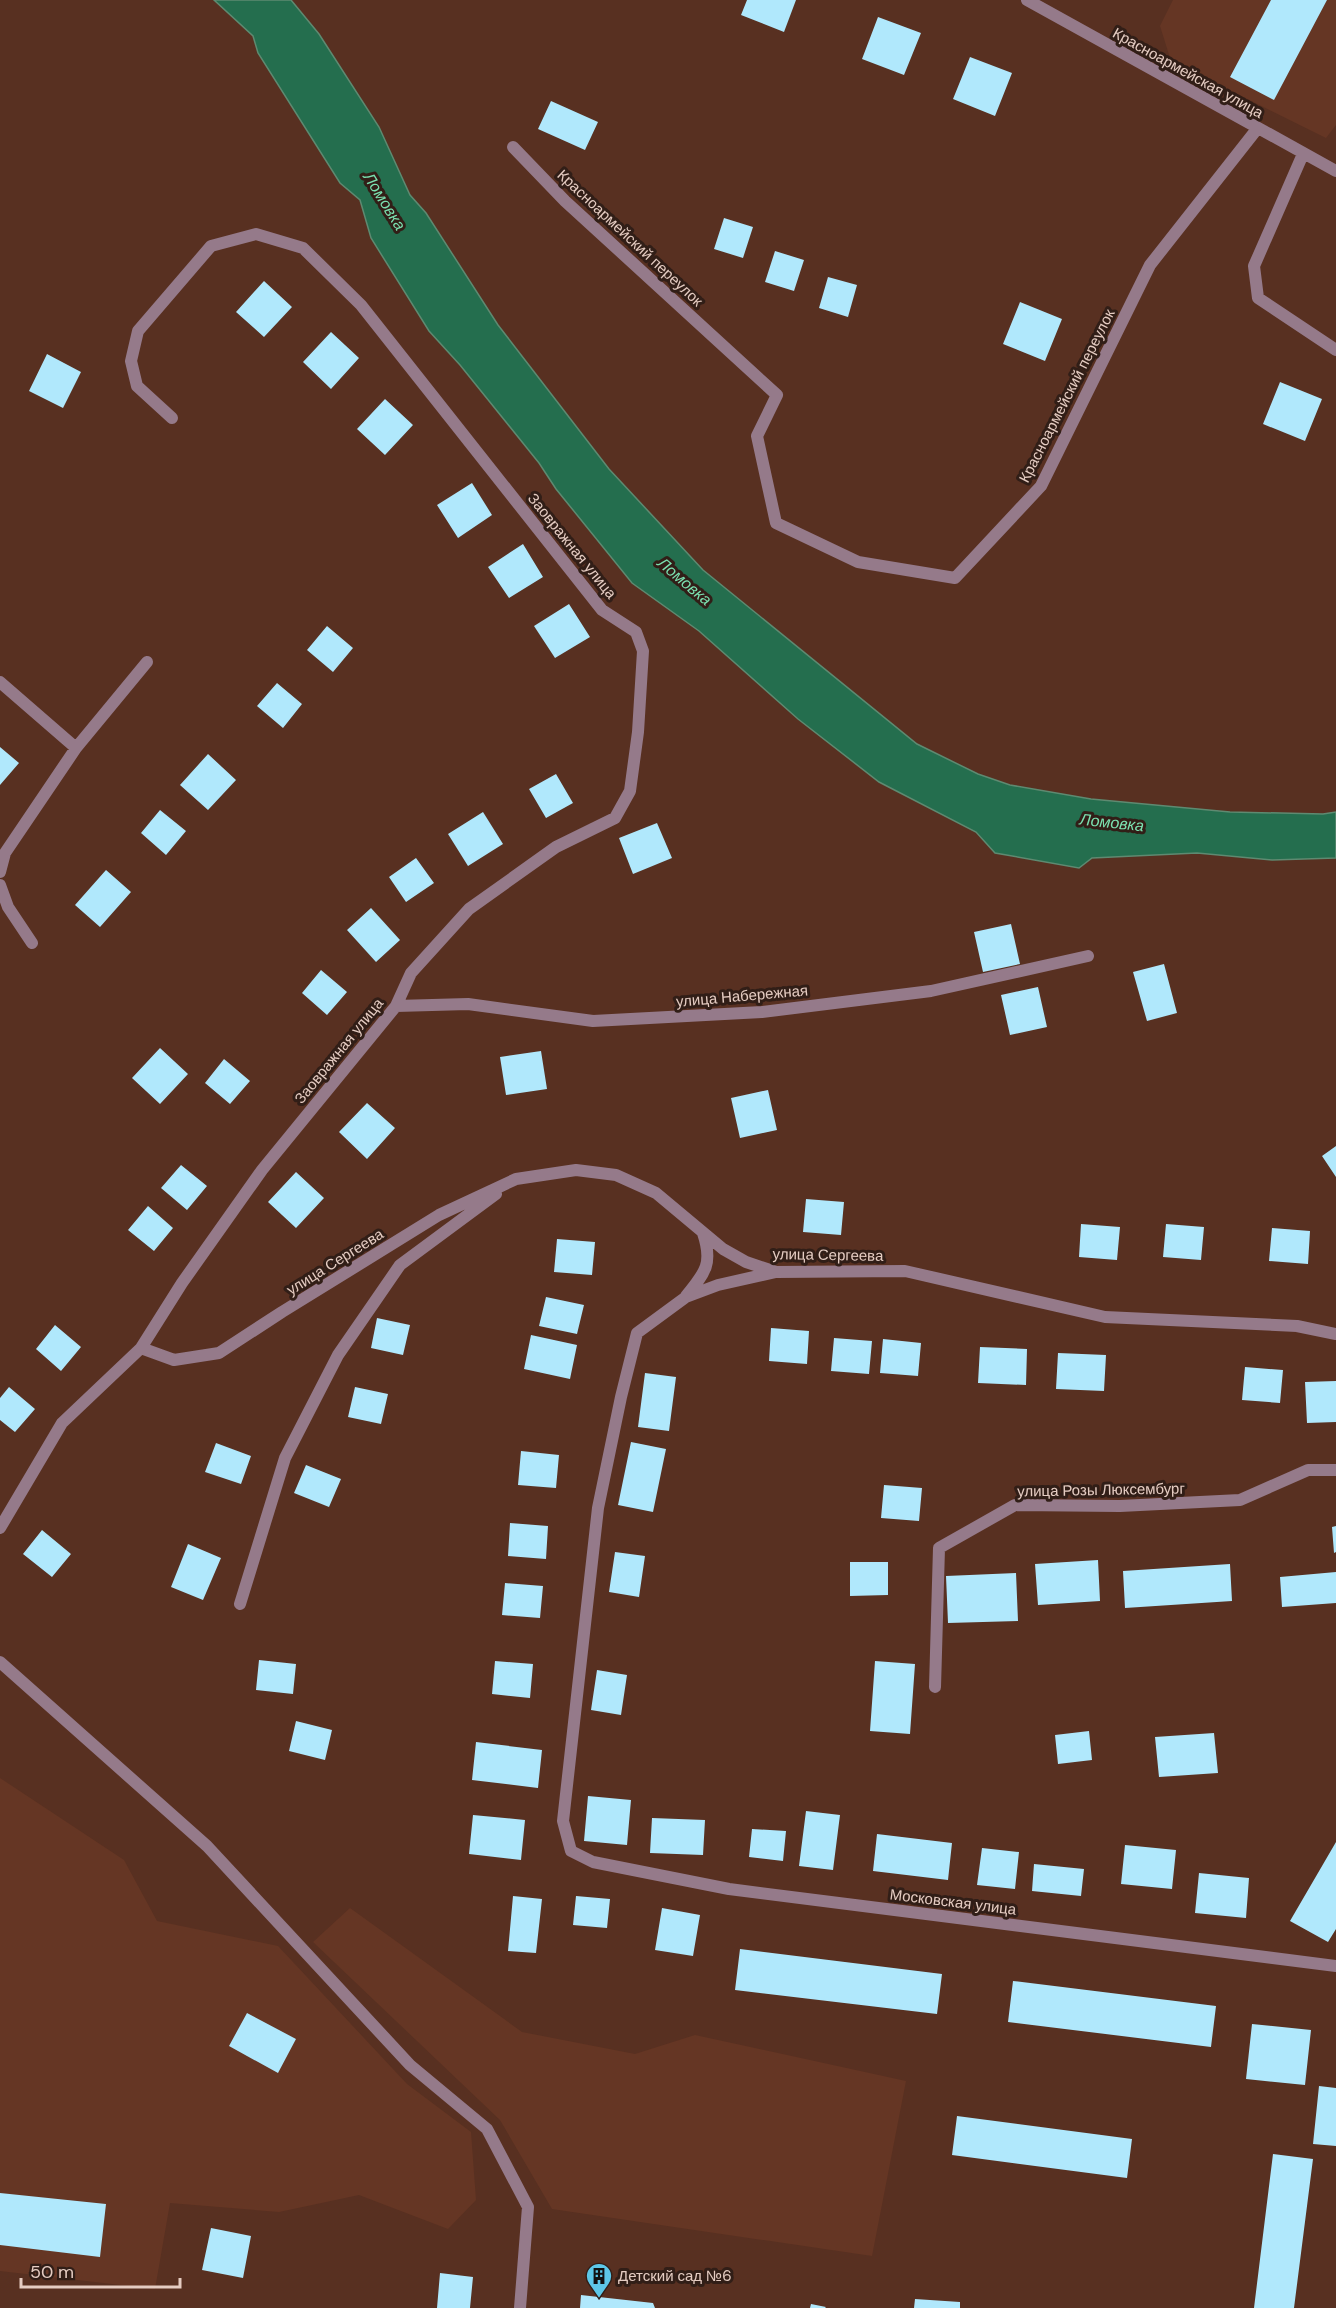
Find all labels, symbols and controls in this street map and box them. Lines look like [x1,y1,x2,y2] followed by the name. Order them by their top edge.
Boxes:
[1109,23,1267,123] street label: Красноармейская улица
[553,165,707,311] street label: Красноармейский переулок
[358,167,411,234] water label: Ломовка
[1014,306,1120,486] street label: Красноармейский переулок
[523,489,621,603] street label: Заовражная улица
[652,552,716,610] water label: Ломовка
[1078,809,1145,836] water label: Ломовка
[675,980,809,1012] street label: улица Набережная
[290,994,388,1108] street label: Заовражная улица
[283,1224,388,1300] street label: улица Сергеева
[772,1244,884,1266] street label: улица Сергеева
[1017,1479,1185,1501] street label: улица Розы Люксембург
[889,1884,1018,1920] street label: Московская улица
[21,2251,180,2289] scale bar
[30,2260,74,2284] text: 50 m
[584,2261,614,2299] building icon: Детский сад №6
[618,2266,732,2286] place label: Детский сад №6

